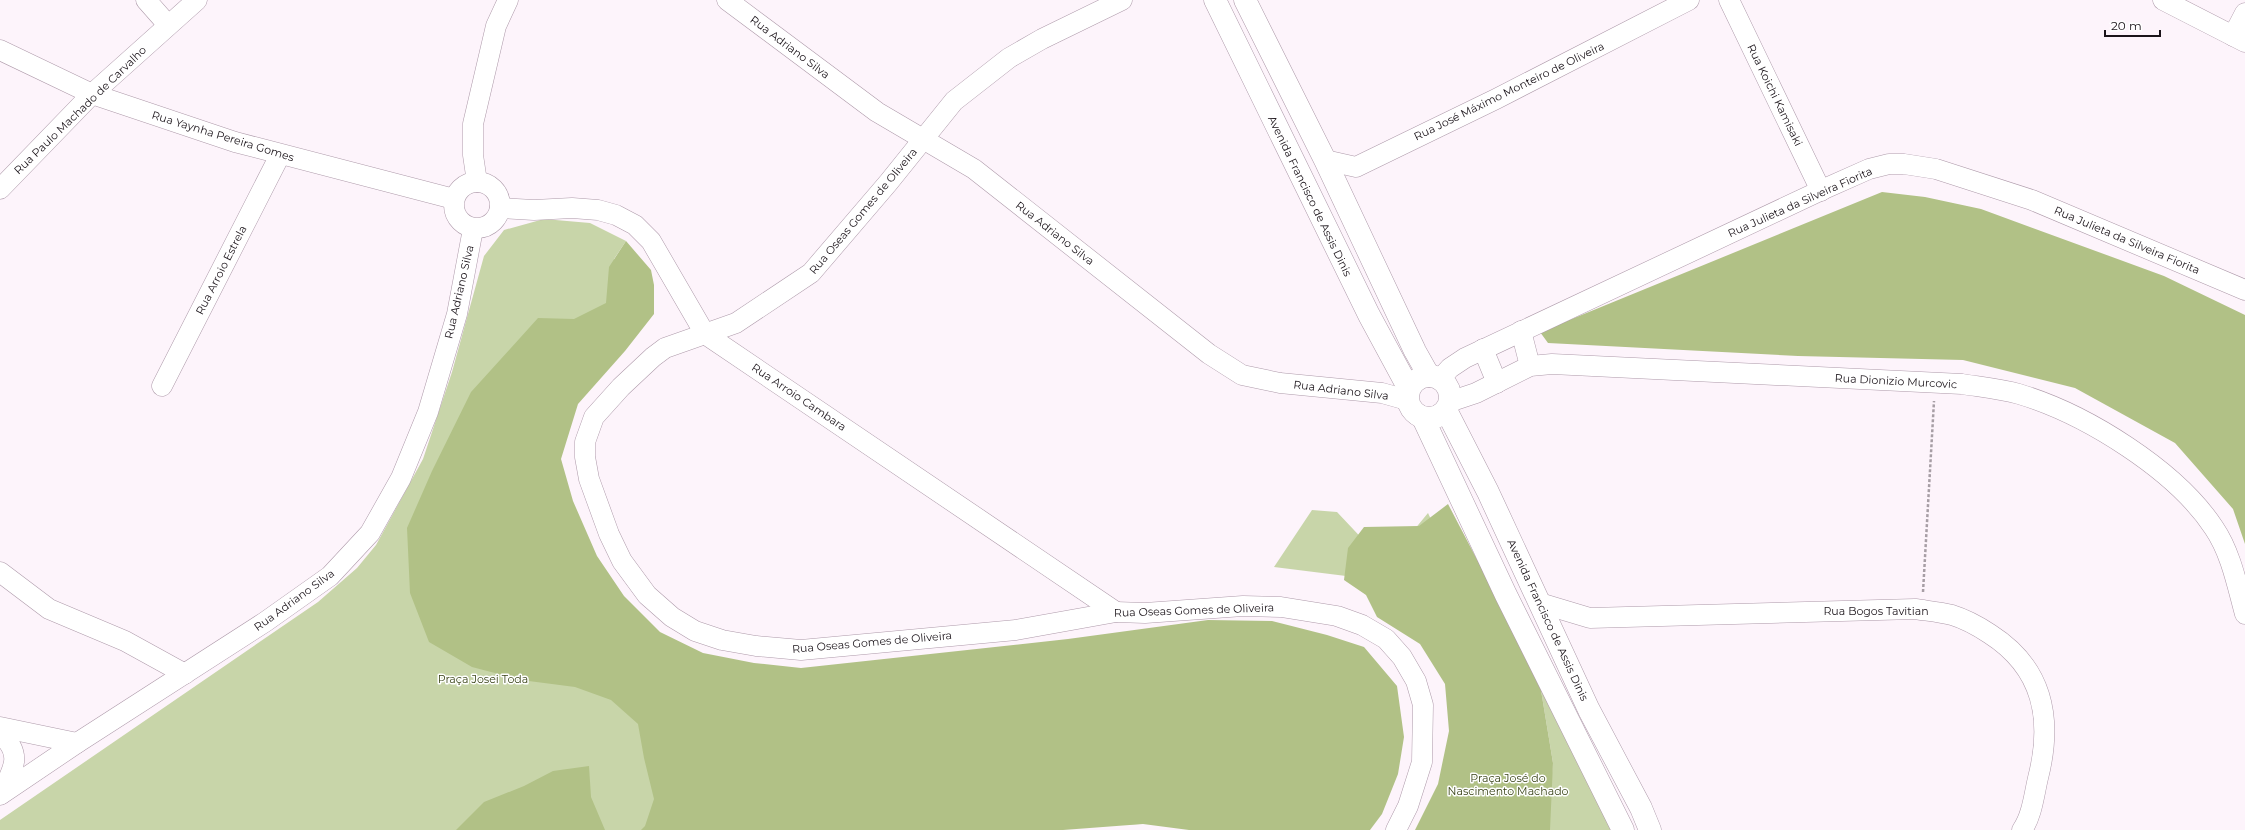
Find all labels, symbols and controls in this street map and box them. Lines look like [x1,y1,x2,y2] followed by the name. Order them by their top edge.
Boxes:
[2105,12,2160,38] scale bar
[747,13,833,81] street label: Rua Adriano Silva
[2111,18,2142,33] text: 20 m
[1412,39,1606,143] street label: Rua José Máximo Monteiro de Oliveira
[1744,42,1806,148] street label: Rua Koichi Kamisaki
[11,43,149,177] street label: Rua Paulo Machado de Carvalho
[150,108,296,165] street label: Rua Yaynha Pereira Gomes
[1265,113,1355,279] street label: Avenida Francisco de Assis Dinis
[806,145,920,277] street label: Rua Oseas Gomes de Oliveira
[1726,164,1874,240] street label: Rua Julieta da Silveira Fiorita
[1013,198,1097,268] street label: Rua Adriano Silva
[2052,203,2202,277] street label: Rua Julieta da Silveira Fiorita
[192,223,250,317] street label: Rua Arroio Estrela
[441,244,477,340] street label: Rua Adriano Silva
[749,360,849,434] street label: Rua Arroio Cambara
[1834,371,1958,391] street label: Rua Dionizio Murcovic
[1293,377,1389,403] street label: Rua Adriano Silva
[1504,537,1592,704] street label: Avenida Francisco de Assis Dinis
[251,566,337,634] street label: Rua Adriano Silva
[1114,600,1274,620] street label: Rua Oseas Gomes de Oliveira
[1823,604,1929,618] street label: Rua Bogos Tavitian
[791,628,953,656] street label: Rua Oseas Gomes de Oliveira
[438,672,528,686] park label: Praça Josei Toda
[1447,771,1569,798] park label: Praça José do Nascimento Machado

